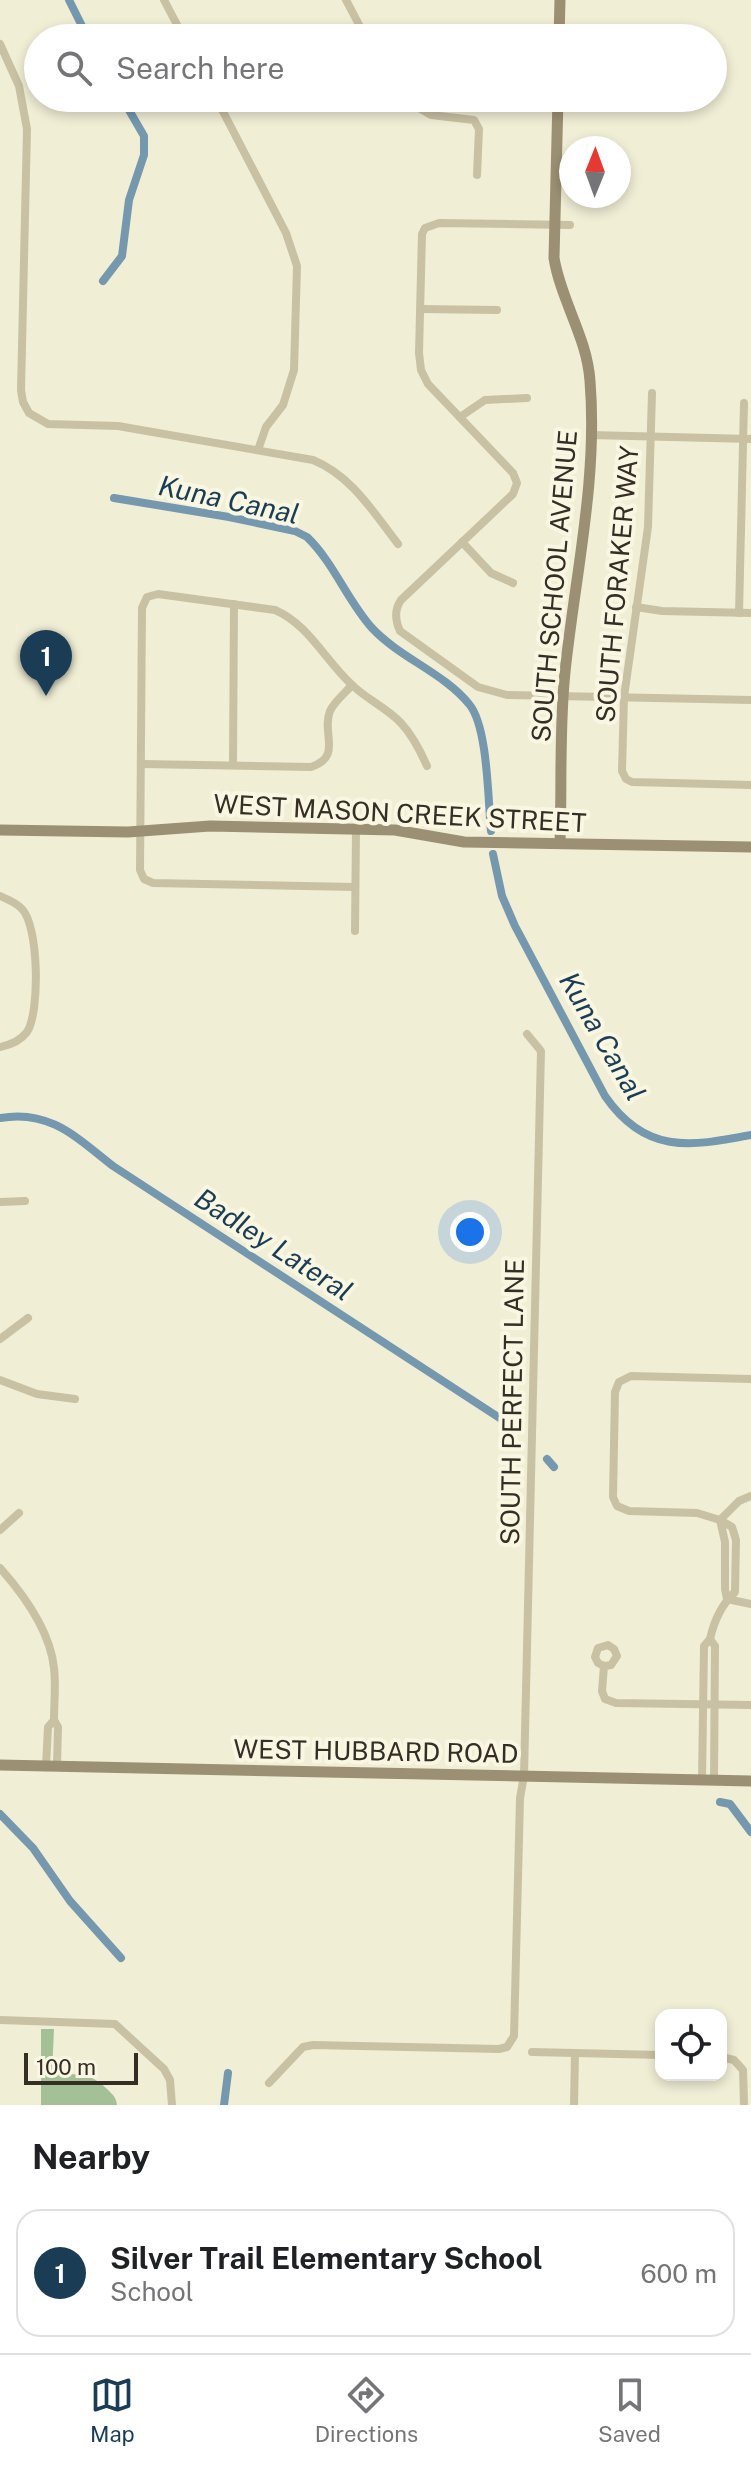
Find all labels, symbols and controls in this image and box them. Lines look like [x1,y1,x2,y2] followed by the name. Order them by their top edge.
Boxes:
[24,24,727,112] search box
[52,46,96,90] icon: search
[116,50,284,86] text: Search here
[559,136,631,208] north arrow
[525,429,583,743] street label: SOUTH SCHOOL AVENUE
[589,444,645,724] street label: SOUTH FORAKER WAY
[156,468,302,530] water label: Kuna Canal
[20,630,72,696] pin: 1
[213,788,587,838] street label: WEST MASON CREEK STREET
[553,966,653,1106] water label: Kuna Canal
[189,1181,359,1307] water label: Badley Lateral
[450,1212,490,1252] your location
[494,1259,530,1545] street label: SOUTH PERFECT LANE
[233,1733,519,1769] street label: WEST HUBBARD ROAD
[655,2009,727,2081] map controls
[655,2009,727,2081] button: locate
[24,2049,138,2085] scale bar
[36,2054,96,2080] text: 100 m
[32,2137,150,2177] text: Nearby
[110,2240,543,2276] text: Silver Trail Elementary School
[54,2258,66,2289] text: 1
[641,2258,717,2289] text: 600 m
[110,2276,194,2307] text: School
[90,2373,135,2447] tab: Map
[315,2373,418,2447] tab: Directions
[598,2373,661,2447] tab: Saved

